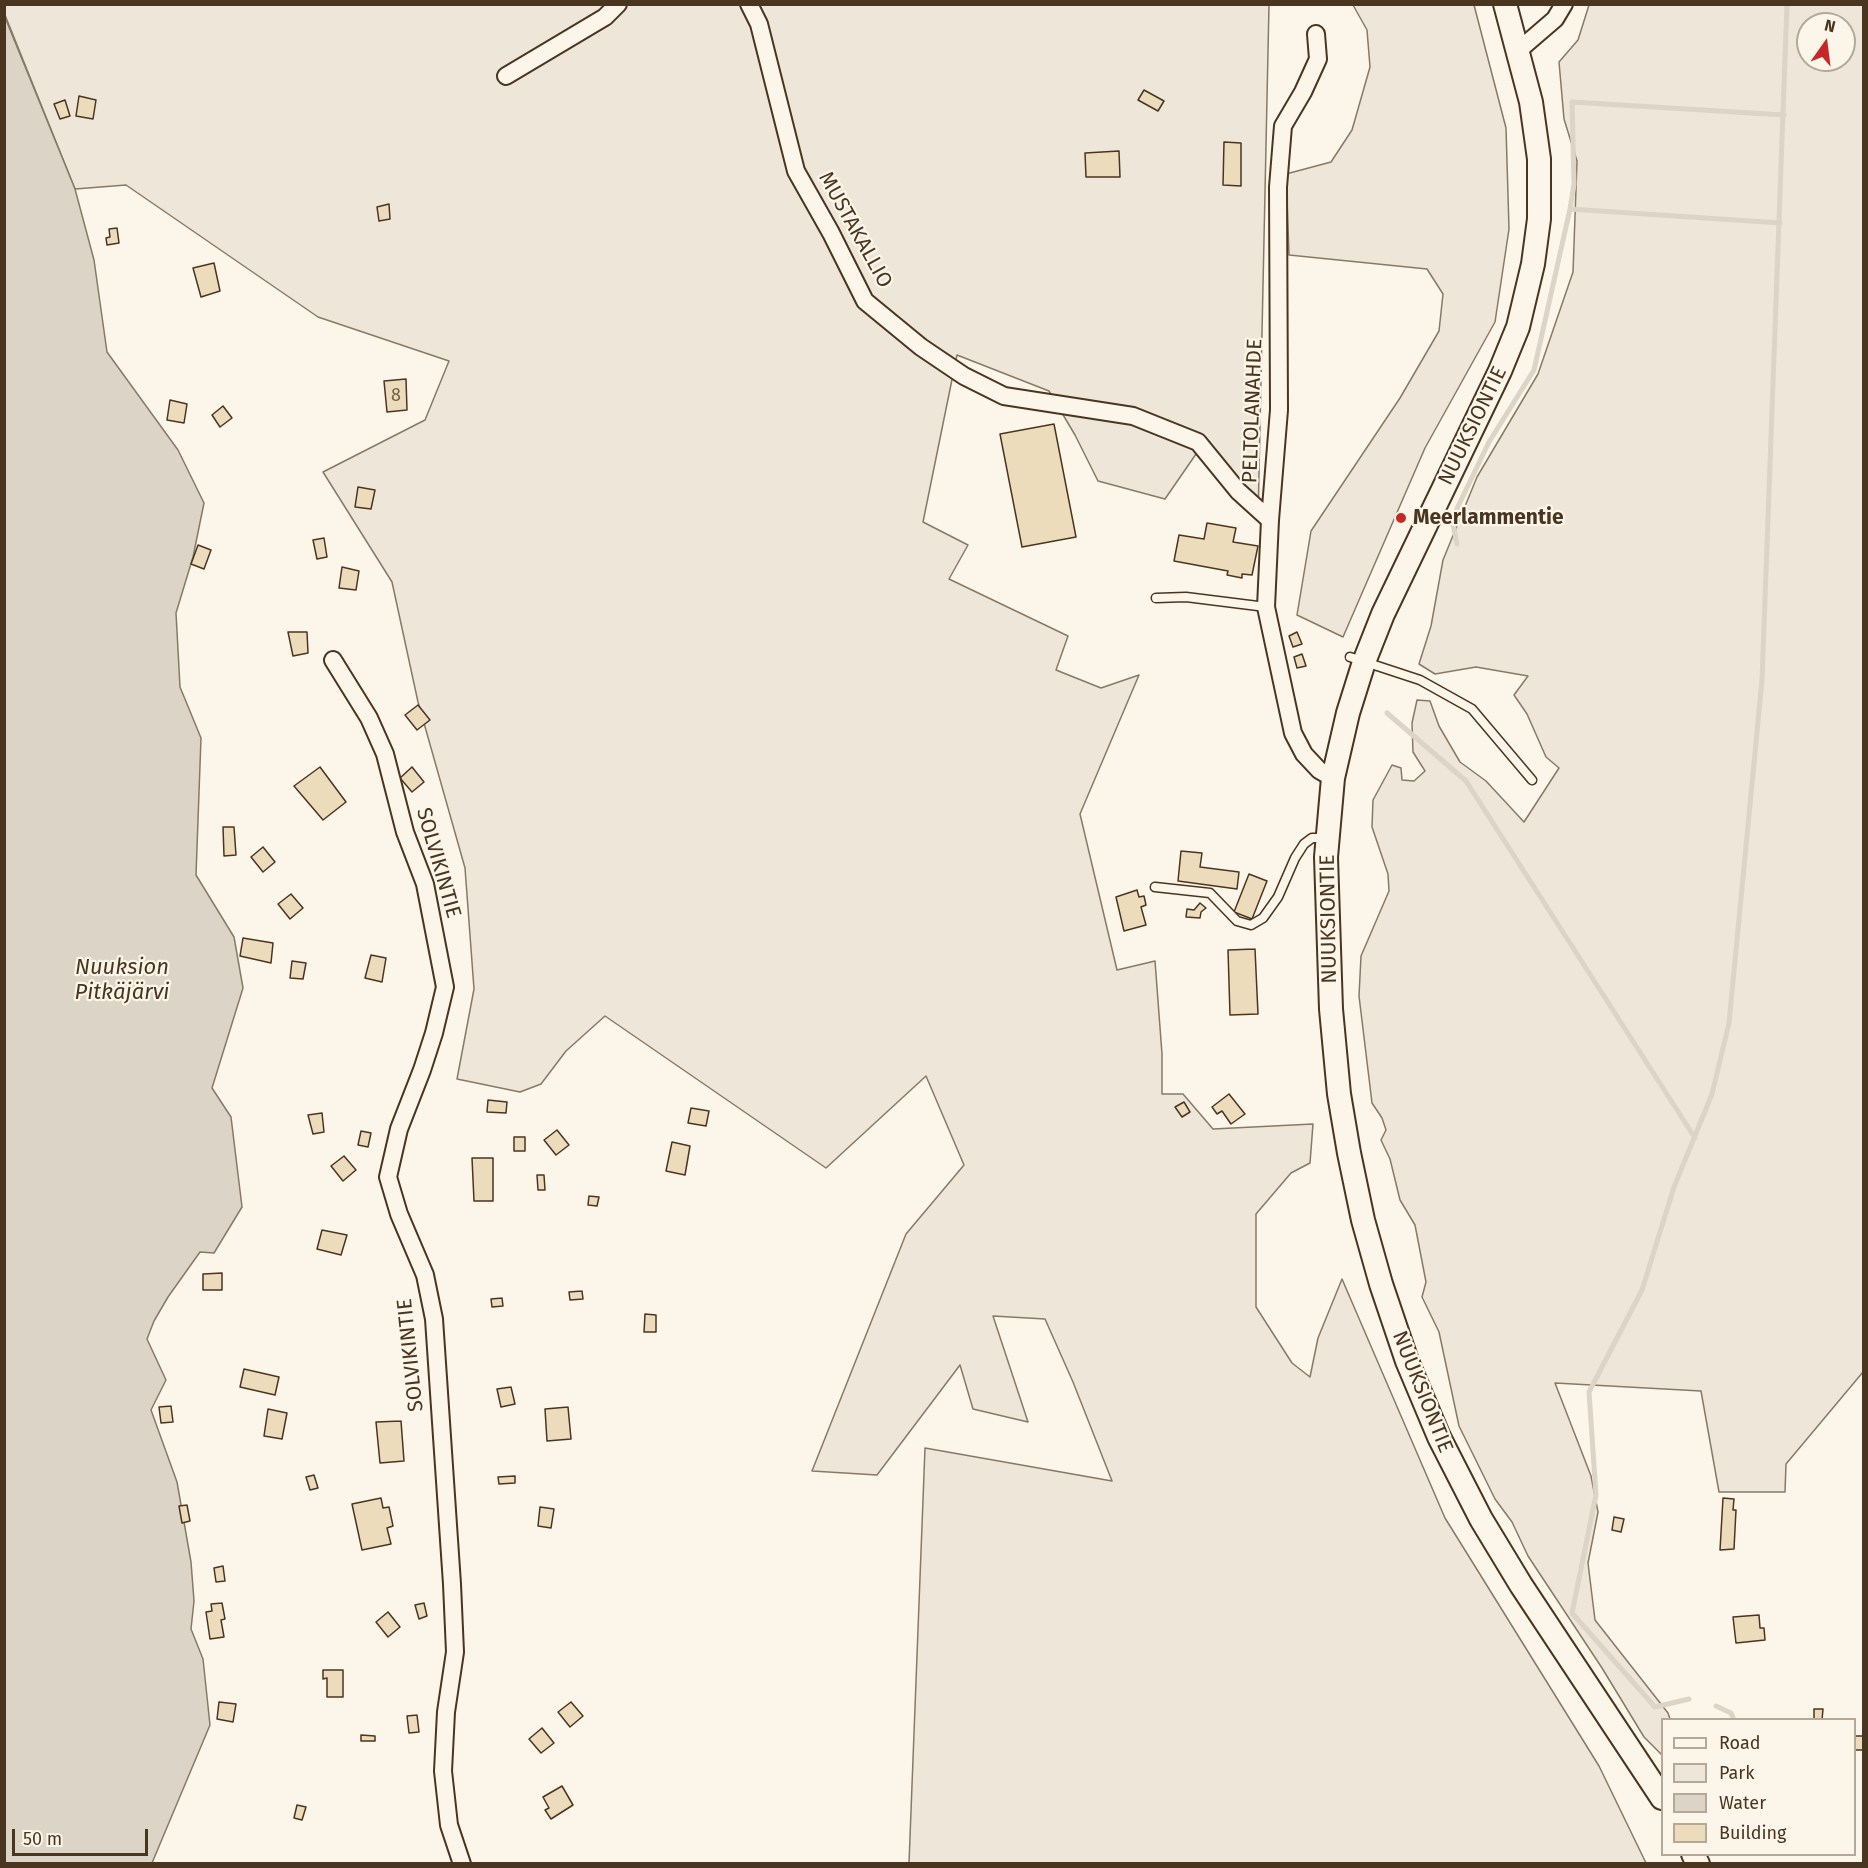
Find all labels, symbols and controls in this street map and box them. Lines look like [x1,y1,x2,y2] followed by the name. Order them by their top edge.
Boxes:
[1796,12,1856,72] north arrow
[1823,15,1837,36] text: N
[813,167,897,293] street label: MUSTAKALLIO
[1238,338,1268,484] street label: PELTOLANAHDE
[1433,362,1513,490] street label: NUUKSIONTIE
[391,385,401,407] house number: 8
[1413,505,1564,531] place label: Meerlammentie
[1394,511,1408,525] marker: Meerlammentie
[410,805,466,921] street label: SOLVIKINTIE
[1315,854,1343,984] street label: NUUKSIONTIE
[75,955,169,1006] water label: Nuuksion Pitkäjärvi
[393,1297,429,1413] street label: SOLVIKINTIE
[1386,1327,1458,1457] street label: NUUKSIONTIE
[1661,1718,1856,1856] legend
[1719,1732,1761,1754] text: Road
[1719,1762,1754,1784] text: Park
[1719,1792,1766,1814] text: Water
[15,1817,152,1855] scale bar
[1719,1822,1786,1844] text: Building
[23,1828,62,1850] text: 50 m

